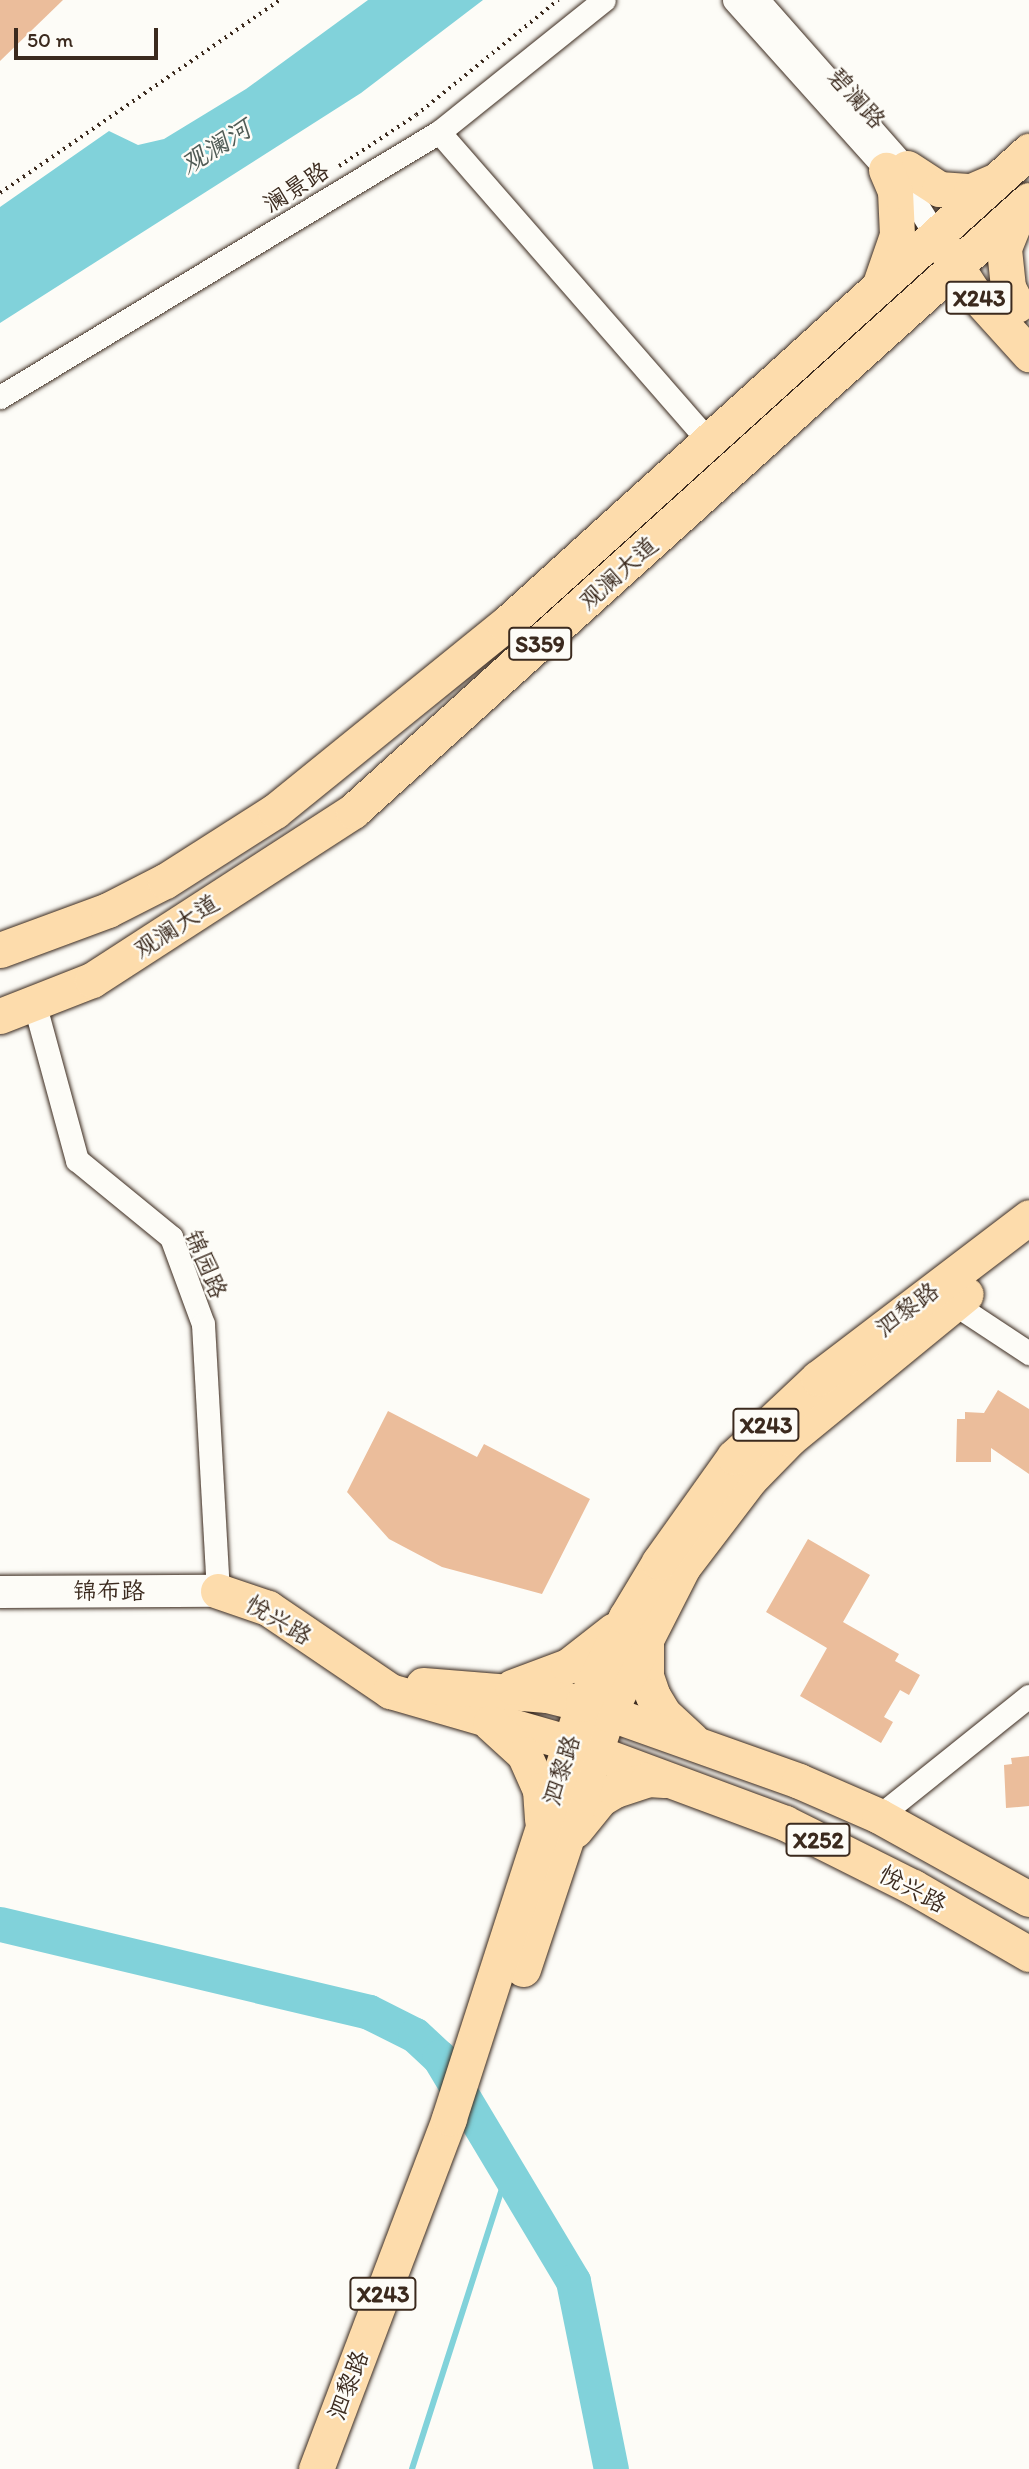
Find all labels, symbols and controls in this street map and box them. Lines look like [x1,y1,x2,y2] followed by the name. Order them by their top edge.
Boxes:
[18,14,161,58] scale bar
[27,27,73,52] text: 50 m
[822,62,892,134] street label: 碧澜路
[175,113,257,181] water label: 观澜河
[258,156,334,218] street label: 澜景路
[944,278,1014,318] road number: X243
[573,530,663,616] street label: 观澜大道
[507,624,573,664] road number: S359
[128,888,224,964] street label: 观澜大道
[179,1225,233,1303] street label: 锦园路
[870,1276,944,1342] street label: 泗黎路
[731,1406,801,1444] road number: X243
[73,1577,145,1605] street label: 锦布路
[241,1589,317,1651] street label: 悦兴路
[536,1731,586,1809] street label: 泗黎路
[785,1820,851,1859] road number: X252
[874,1859,952,1919] street label: 悦兴路
[348,2274,418,2314] road number: X243
[322,2346,374,2424] street label: 泗黎路

